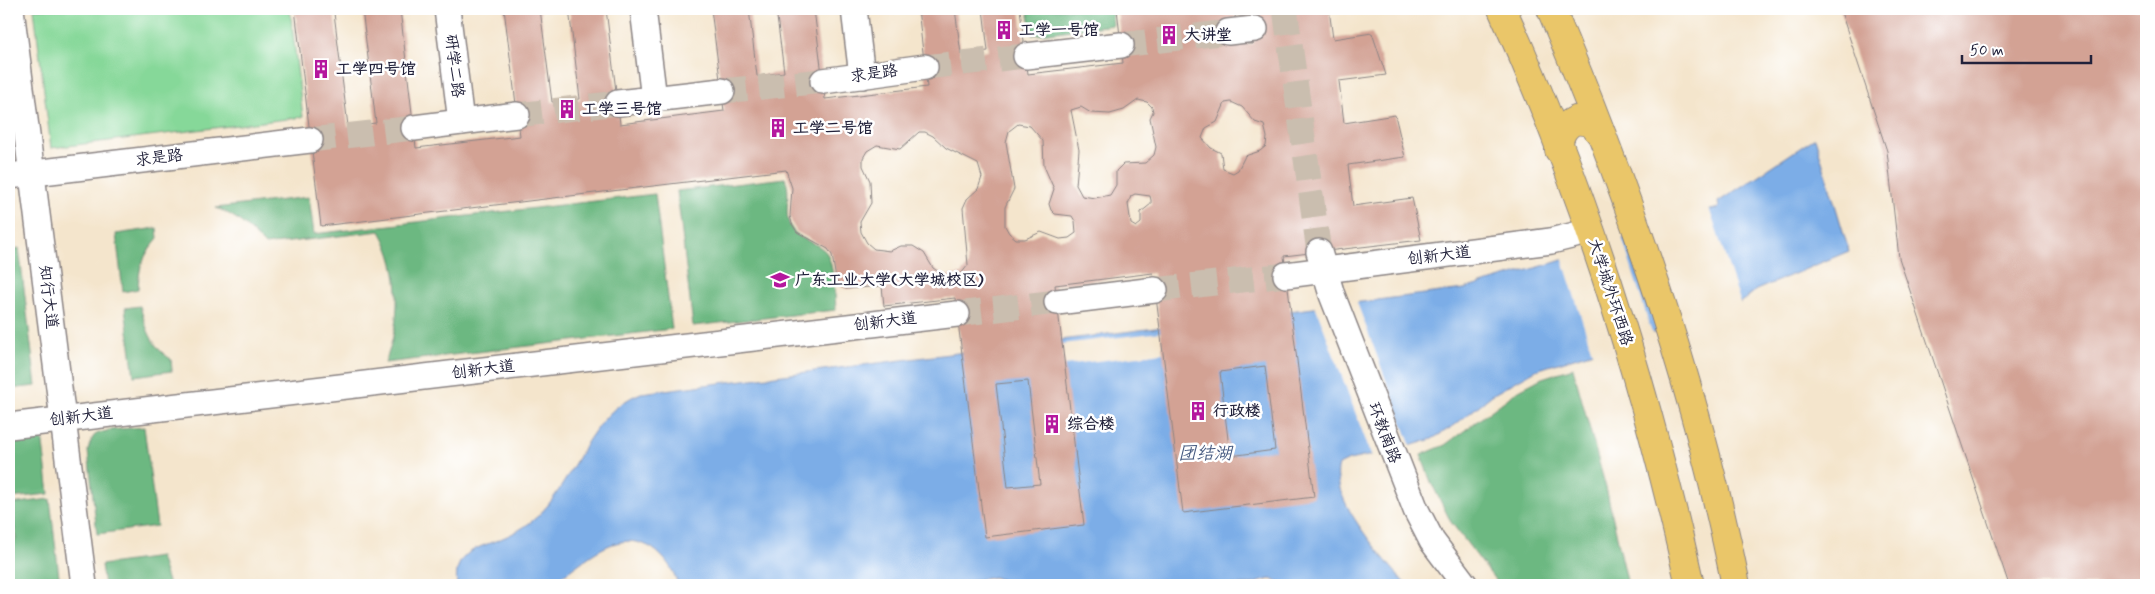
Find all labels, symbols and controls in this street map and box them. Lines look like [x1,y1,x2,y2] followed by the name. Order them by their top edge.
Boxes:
[993,19,1015,41] building icon: 工学一号馆
[1019,20,1099,41] place label: 工学一号馆
[1158,24,1180,46] building icon: 大讲堂
[1184,25,1232,46] place label: 大讲堂
[1962,32,2091,64] scale bar
[440,33,468,99] street label: 研学二路
[1970,41,2004,61] text: 50 m
[310,58,332,80] building icon: 工学四号馆
[336,59,416,80] place label: 工学四号馆
[849,60,899,88] street label: 求是路
[556,98,578,120] building icon: 工学三号馆
[582,99,662,120] place label: 工学三号馆
[767,117,789,139] building icon: 工学二号馆
[793,118,873,139] place label: 工学二号馆
[134,145,184,171] street label: 求是路
[1583,235,1637,349] street label: 大学城外环西路
[1406,242,1472,270] street label: 创新大道
[34,264,62,330] street label: 知行大道
[769,269,791,291] school or university icon: 广东工业大学(大学城校区)
[795,270,984,291] place label: 广东工业大学(大学城校区)
[852,308,918,336] street label: 创新大道
[450,356,516,384] street label: 创新大道
[1363,399,1405,467] street label: 环教南路
[1187,400,1209,422] building icon: 行政楼
[1213,401,1261,422] place label: 行政楼
[48,403,114,431] street label: 创新大道
[1041,413,1063,435] building icon: 综合楼
[1067,414,1115,435] place label: 综合楼
[1178,442,1234,466] water label: 团结湖

